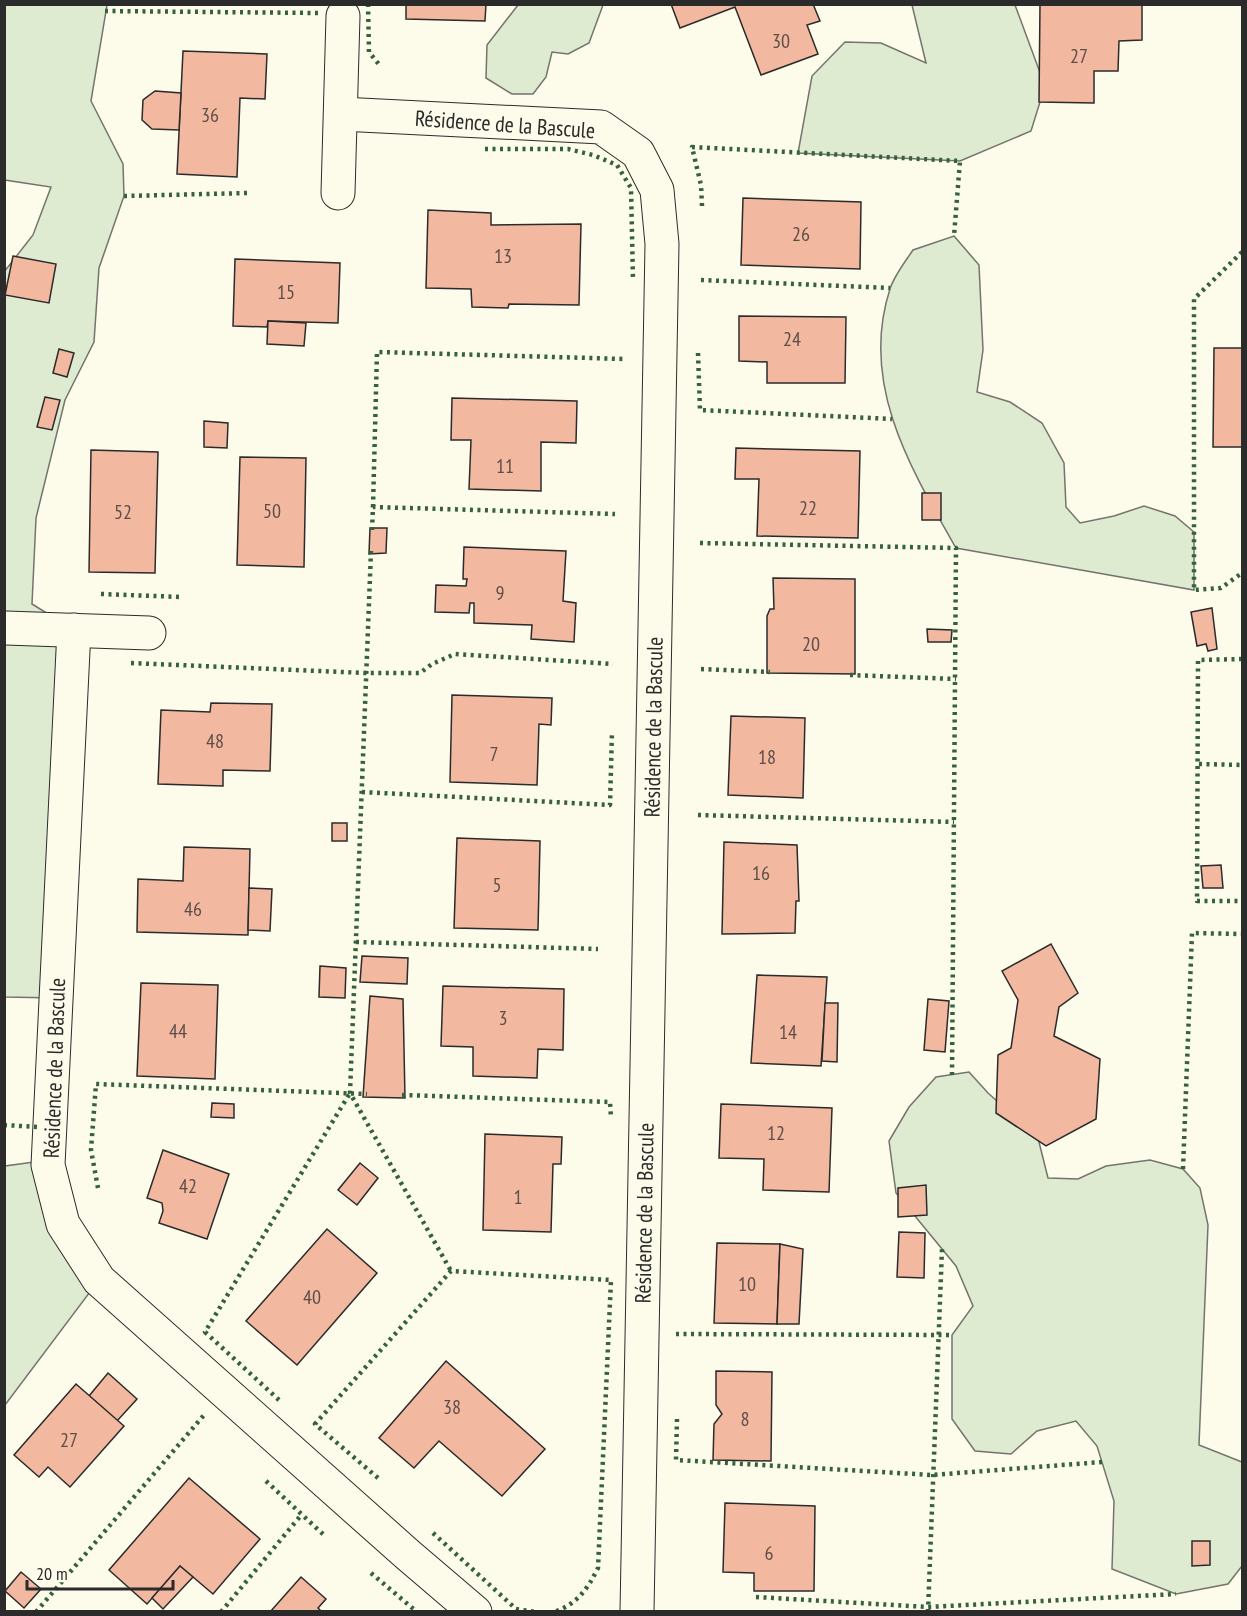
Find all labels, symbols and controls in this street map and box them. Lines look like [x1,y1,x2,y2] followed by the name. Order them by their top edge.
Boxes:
[772,28,790,54] house number: 30
[1070,43,1088,69] house number: 27
[201,102,219,128] house number: 36
[414,104,596,144] street label: Résidence de la Bascule
[792,221,810,247] house number: 26
[494,243,512,269] house number: 13
[277,279,295,305] house number: 15
[783,326,801,352] house number: 24
[496,453,514,479] house number: 11
[799,495,817,521] house number: 22
[263,498,281,524] house number: 50
[114,499,132,525] house number: 52
[496,580,505,606] house number: 9
[802,631,820,657] house number: 20
[637,636,669,818] street label: Résidence de la Bascule
[206,728,224,754] house number: 48
[490,741,499,767] house number: 7
[758,744,776,770] house number: 18
[752,860,770,886] house number: 16
[493,872,502,898] house number: 5
[184,896,202,922] house number: 46
[37,977,71,1159] street label: Résidence de la Bascule
[499,1005,508,1031] house number: 3
[169,1018,187,1044] house number: 44
[779,1019,797,1045] house number: 14
[767,1120,785,1146] house number: 12
[628,1122,660,1304] street label: Résidence de la Bascule
[179,1173,197,1199] house number: 42
[514,1184,523,1210] house number: 1
[738,1271,756,1297] house number: 10
[303,1284,321,1310] house number: 40
[443,1394,461,1420] house number: 38
[741,1406,750,1432] house number: 8
[60,1427,78,1453] house number: 27
[765,1540,774,1566] house number: 6
[27,1553,172,1591] scale bar
[36,1562,68,1585] text: 20 m

